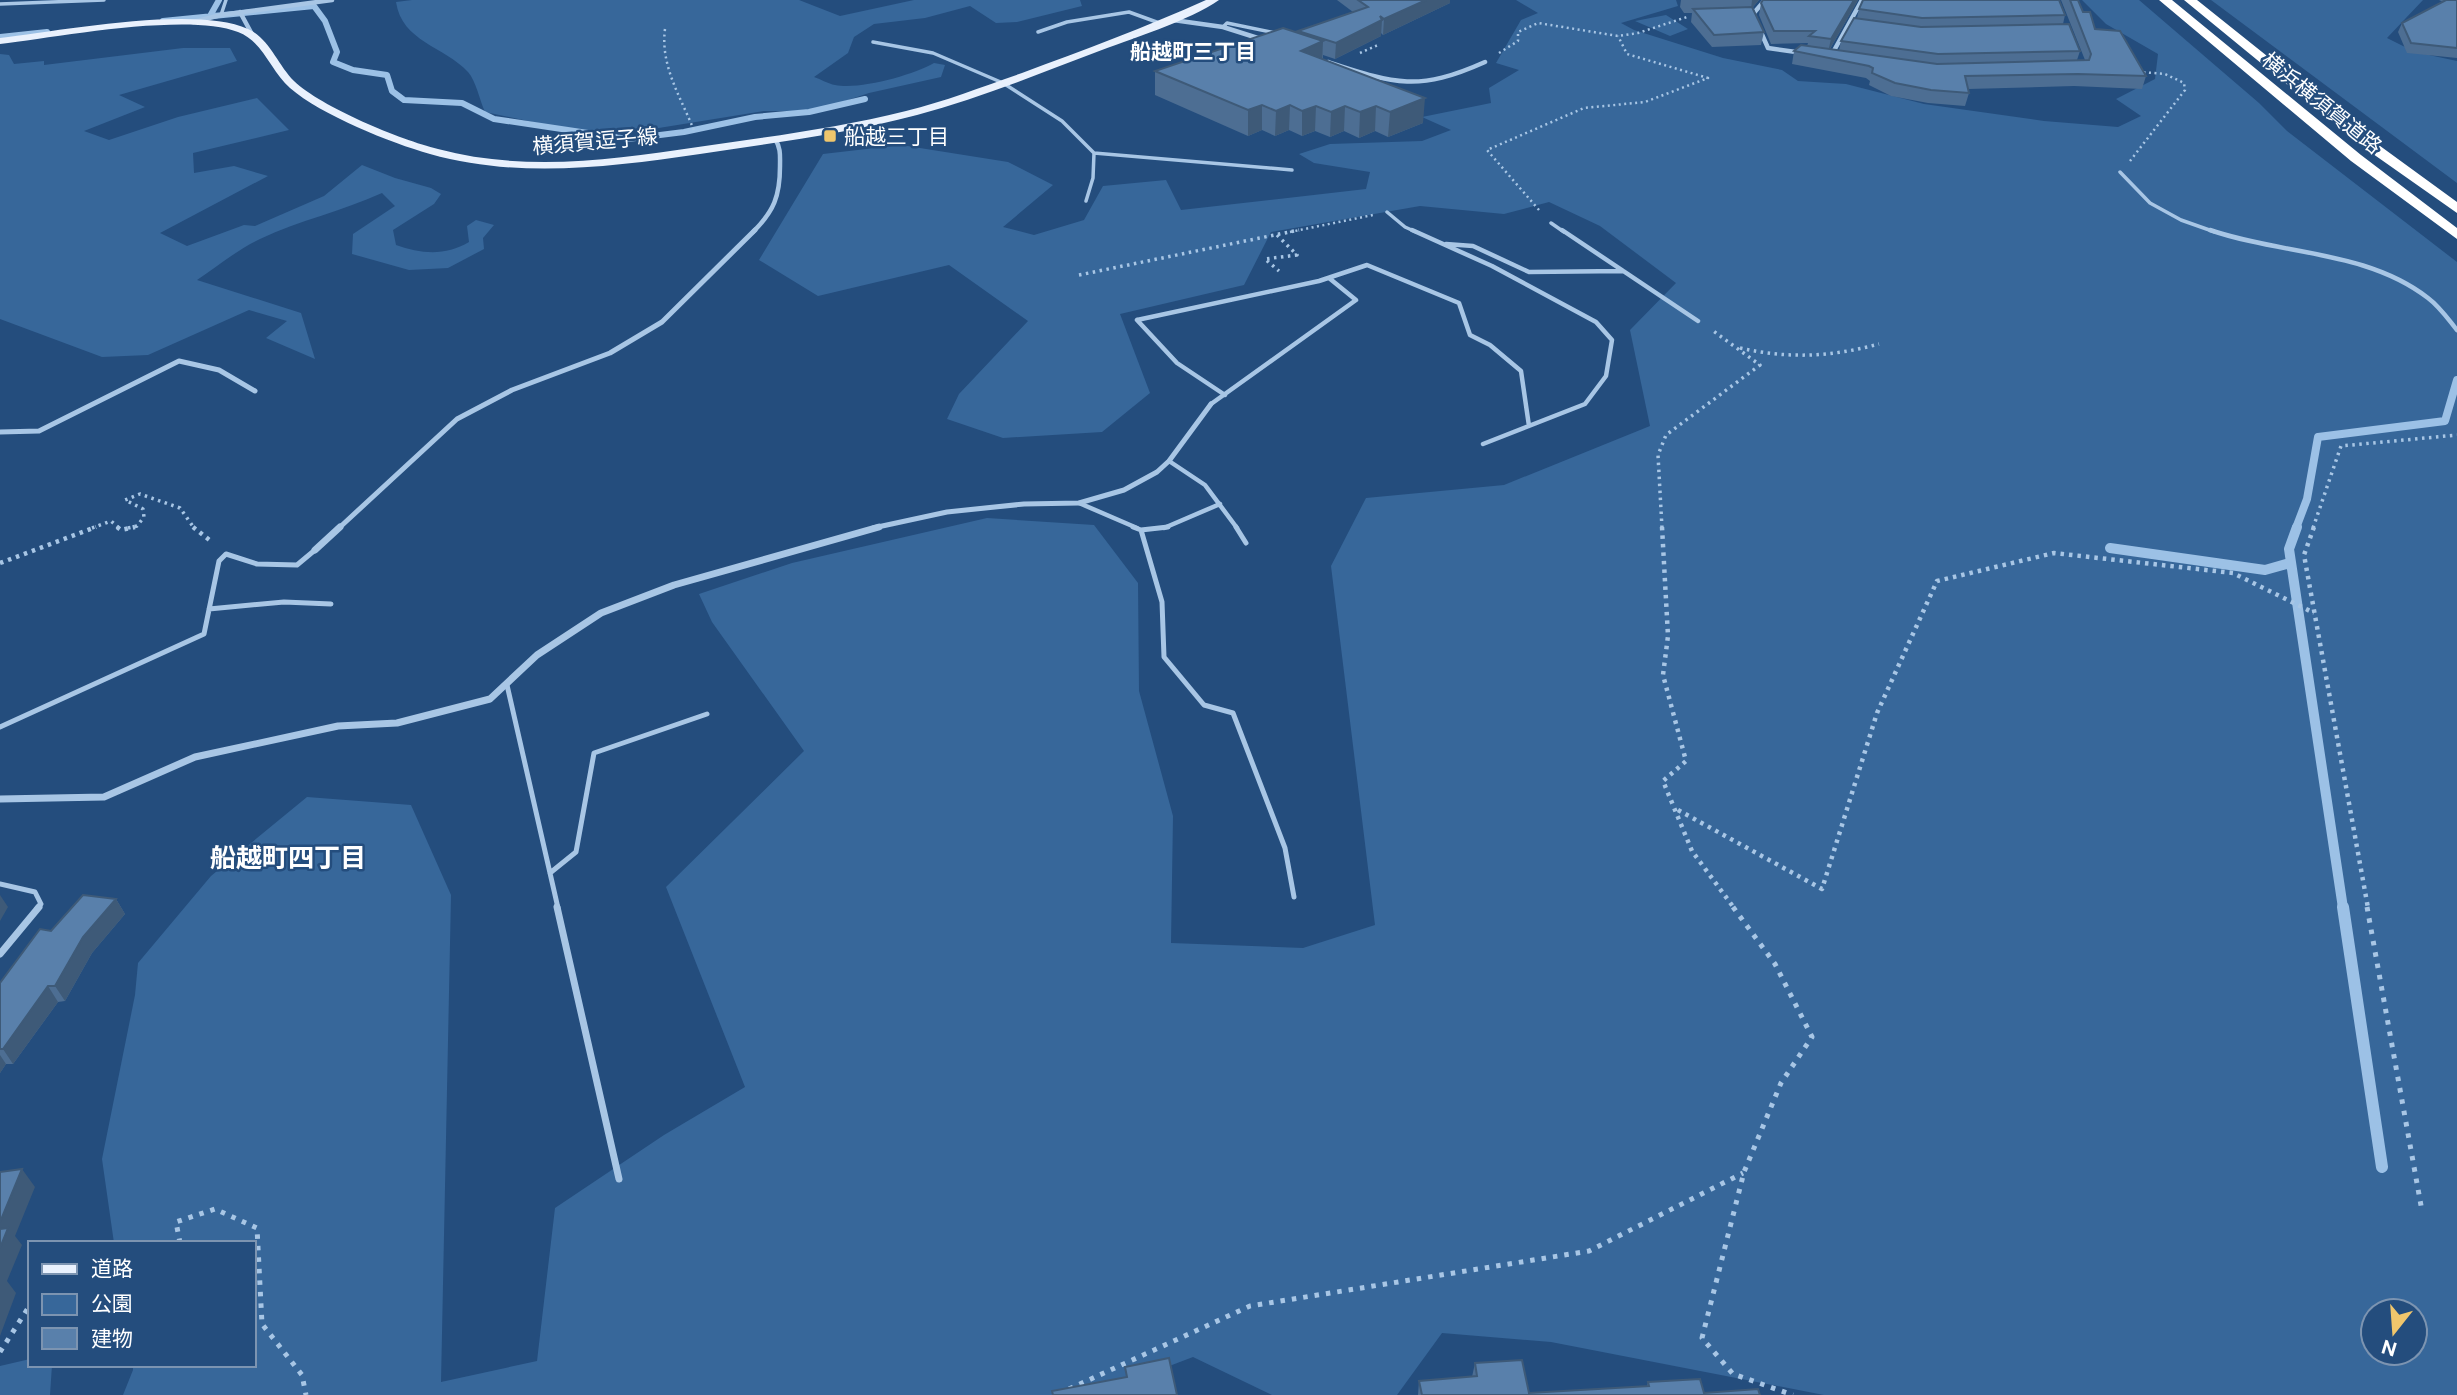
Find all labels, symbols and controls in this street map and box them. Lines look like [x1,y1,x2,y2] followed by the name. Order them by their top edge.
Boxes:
[1130,39,1256,64] district label: 船越町三丁目
[2257,47,2387,159] street label: 横浜横須賀道路
[531,123,659,159] street label: 横須賀逗子線
[844,124,949,149] place label: 船越三丁目
[822,128,838,144] marker: 船越三丁目
[210,842,366,873] district label: 船越町四丁目
[28,1241,256,1367] legend
[91,1256,133,1281] text: 道路
[91,1291,133,1316] text: 公園
[2359,1297,2429,1367] north arrow
[91,1326,133,1351] text: 建物
[2379,1336,2399,1361] text: N

